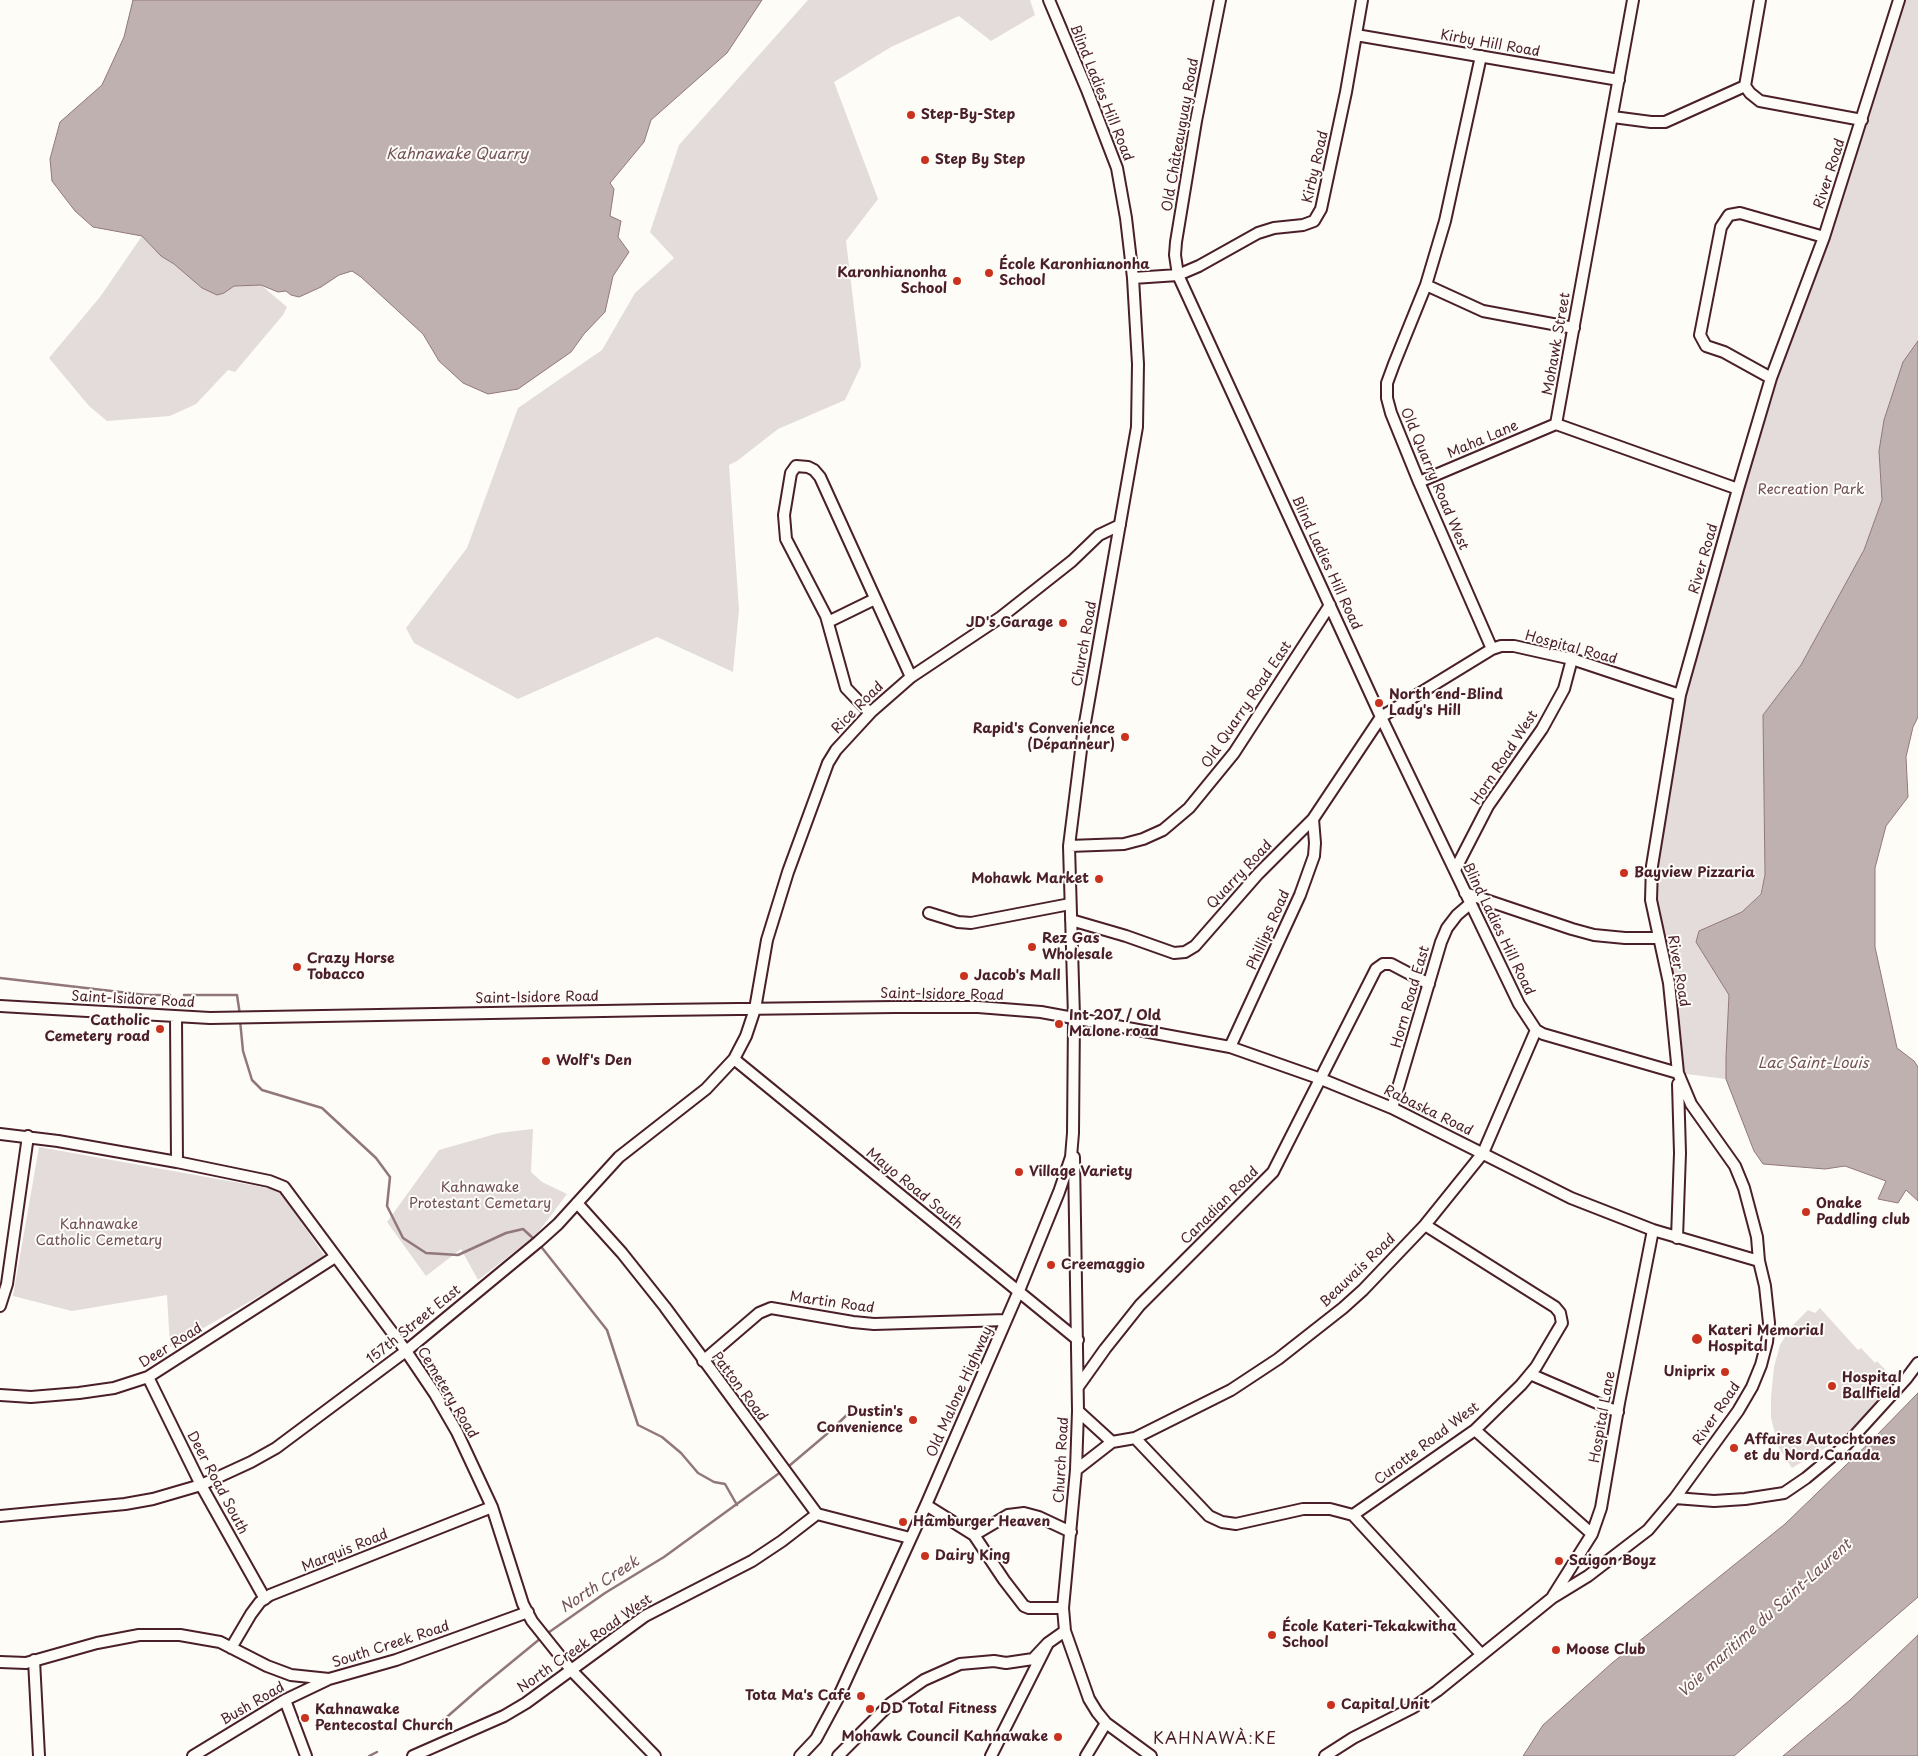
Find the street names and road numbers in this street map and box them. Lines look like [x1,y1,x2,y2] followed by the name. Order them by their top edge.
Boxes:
[1066,22,1136,164] street label: Blind Ladies Hill Road
[1439,27,1541,61] street label: Kirby Hill Road
[1159,57,1203,213] street label: Old Châteauguay Road
[1300,129,1332,205] street label: Kirby Road
[1811,137,1849,211] street label: River Road
[1540,291,1574,397] street label: Mohawk Street
[1396,405,1472,553] street label: Old Quarry Road West
[1445,417,1521,463] street label: Maha Lane
[1288,493,1364,633] street label: Blind Ladies Hill Road
[1686,522,1722,596] street label: River Road
[1069,600,1101,688] street label: Church Road
[1523,628,1619,668] street label: Hospital Road
[1198,638,1296,772] street label: Old Quarry Road East
[829,679,887,737] street label: Rice Road
[1468,708,1542,808] street label: Horn Road West
[1204,837,1276,913] street label: Quarry Road
[1458,860,1538,998] street label: Blind Ladies Hill Road
[1244,888,1294,972] street label: Phillips Road
[1663,934,1693,1008] street label: River Road
[1388,944,1434,1050] street label: Horn Road East
[880,986,1004,1004] street label: Saint-Isidore Road
[71,988,195,1012] street label: Saint-Isidore Road
[475,989,599,1007] street label: Saint-Isidore Road
[1381,1082,1475,1140] street label: Rabaska Road
[862,1145,966,1233] street label: Mayo Road South
[1178,1164,1262,1248] street label: Canadian Road
[1317,1231,1399,1311] street label: Beauvais Road
[364,1282,464,1368] street label: 157th Street East
[789,1289,875,1317] street label: Martin Road
[136,1320,206,1372] street label: Deer Road
[924,1324,996,1460] street label: Old Malone Highway
[413,1344,481,1442] street label: Cemetery Road
[708,1349,770,1425] street label: Patton Road
[1587,1370,1619,1464] street label: Hospital Lane
[1690,1379,1744,1449] street label: River Road
[1371,1399,1483,1489] street label: Curotte Road West
[1051,1416,1073,1504] street label: Church Road
[183,1429,251,1537] street label: Deer Road South
[299,1526,391,1576] street label: Marquis Road
[515,1591,655,1697] street label: North Creek Road West
[330,1618,452,1672] street label: South Creek Road
[218,1679,288,1729] street label: Bush Road

